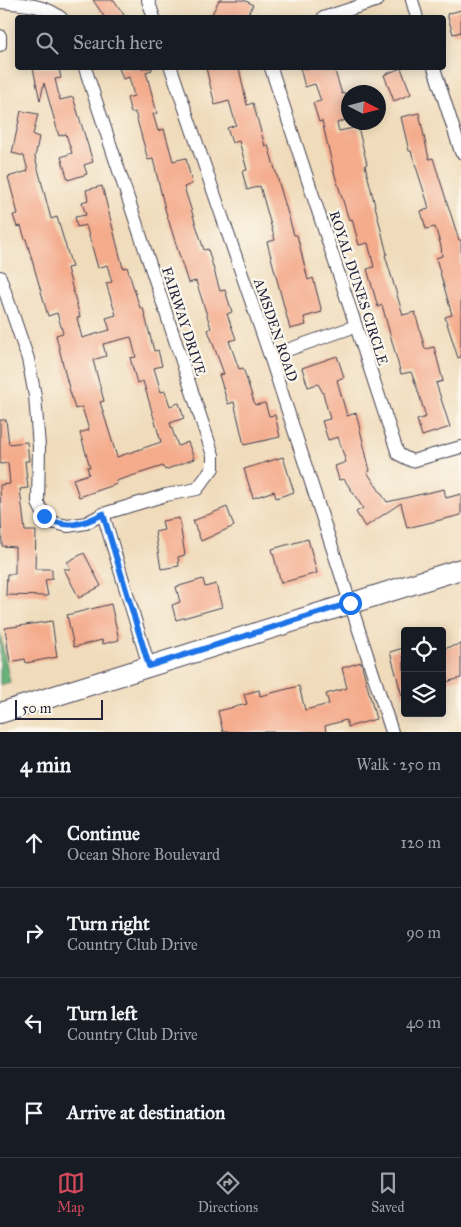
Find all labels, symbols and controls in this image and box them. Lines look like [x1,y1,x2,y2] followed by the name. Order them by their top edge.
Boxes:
[15,15,446,70] search box
[33,29,61,57] icon: search
[73,31,163,54] text: Search here
[341,85,386,130] north arrow
[326,209,392,367] street label: ROYAL DUNES CIRCLE
[158,265,209,378] street label: FAIRWAY DRIVE
[250,275,301,384] street label: AMSDEN ROAD
[33,505,56,528] route end
[339,592,362,615] route start
[401,627,446,717] map controls
[401,627,446,672] button: locate
[401,672,446,717] button: layers
[15,697,102,720] scale bar
[22,700,51,717] text: 50 m
[20,752,71,778] text: 4 min
[356,755,441,774] text: Walk · 250 m
[67,822,140,845] text: Continue
[20,829,48,857] icon: ahead
[401,833,441,852] text: 120 m
[67,845,220,864] text: Ocean Shore Boulevard
[67,912,150,935] text: Turn right
[20,919,48,947] icon: right
[406,923,441,942] text: 90 m
[67,935,198,954] text: Country Club Drive
[67,1002,137,1025] text: Turn left
[20,1009,48,1037] icon: left
[406,1013,441,1032] text: 40 m
[67,1025,198,1044] text: Country Club Drive
[20,1099,48,1127] icon: arrive
[67,1101,225,1124] text: Arrive at destination
[57,1169,85,1216] tab: Map
[198,1169,258,1216] tab: Directions
[371,1169,404,1216] tab: Saved

